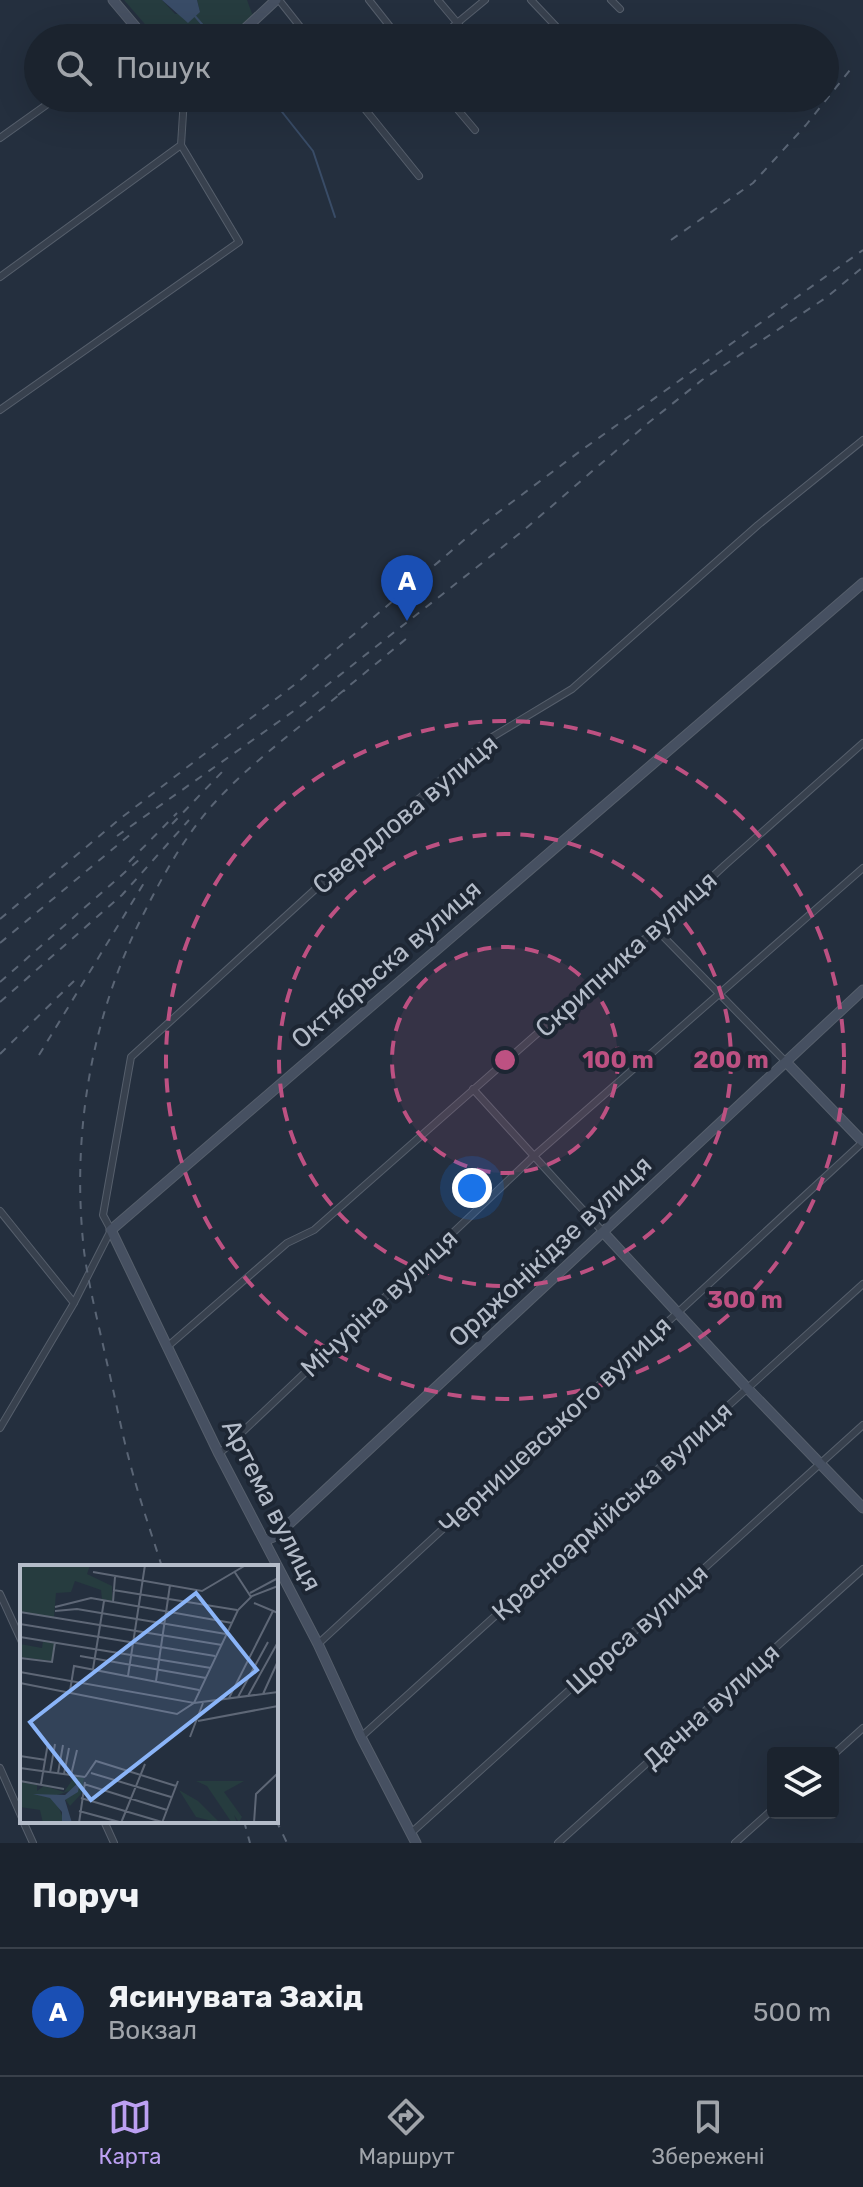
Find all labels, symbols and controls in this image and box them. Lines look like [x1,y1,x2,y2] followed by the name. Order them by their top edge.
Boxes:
[24,24,839,112] search box
[52,46,96,90] icon: search
[116,50,211,86] text: Пошук
[381,555,433,621] pin: A
[306,728,504,901] street label: Свердлова вулиця
[529,865,723,1044] street label: Скрипника вулиця
[285,874,487,1055] street label: Октябрьска вулиця
[491,1046,519,1074] centre of rings
[582,1046,654,1074] text: 100 m
[693,1046,769,1074] text: 200 m
[443,1149,658,1353] street label: Орджонікідзе вулиця
[452,1168,492,1208] your location
[295,1223,464,1384] street label: Мічуріна вулиця
[707,1286,783,1314] text: 300 m
[433,1310,678,1541] street label: Чернишевського вулиця
[486,1395,739,1627] street label: Красноармійська вулиця
[215,1414,328,1596] street label: Артема вулиця
[560,1558,715,1701] street label: Щорса вулиця
[20,1565,278,1823] inset map
[637,1637,786,1776] street label: Дачна вулиця
[767,1747,839,1819] map controls
[767,1747,839,1819] button: layers
[32,1875,140,1916] text: Поруч
[108,1979,363,2015] text: Ясинувата Захід
[49,1997,67,2028] text: A
[753,1997,831,2028] text: 500 m
[108,2015,197,2046] text: Вокзал
[99,2095,161,2170] tab: Карта
[358,2095,454,2170] tab: Маршрут
[652,2095,764,2170] tab: Збережені

